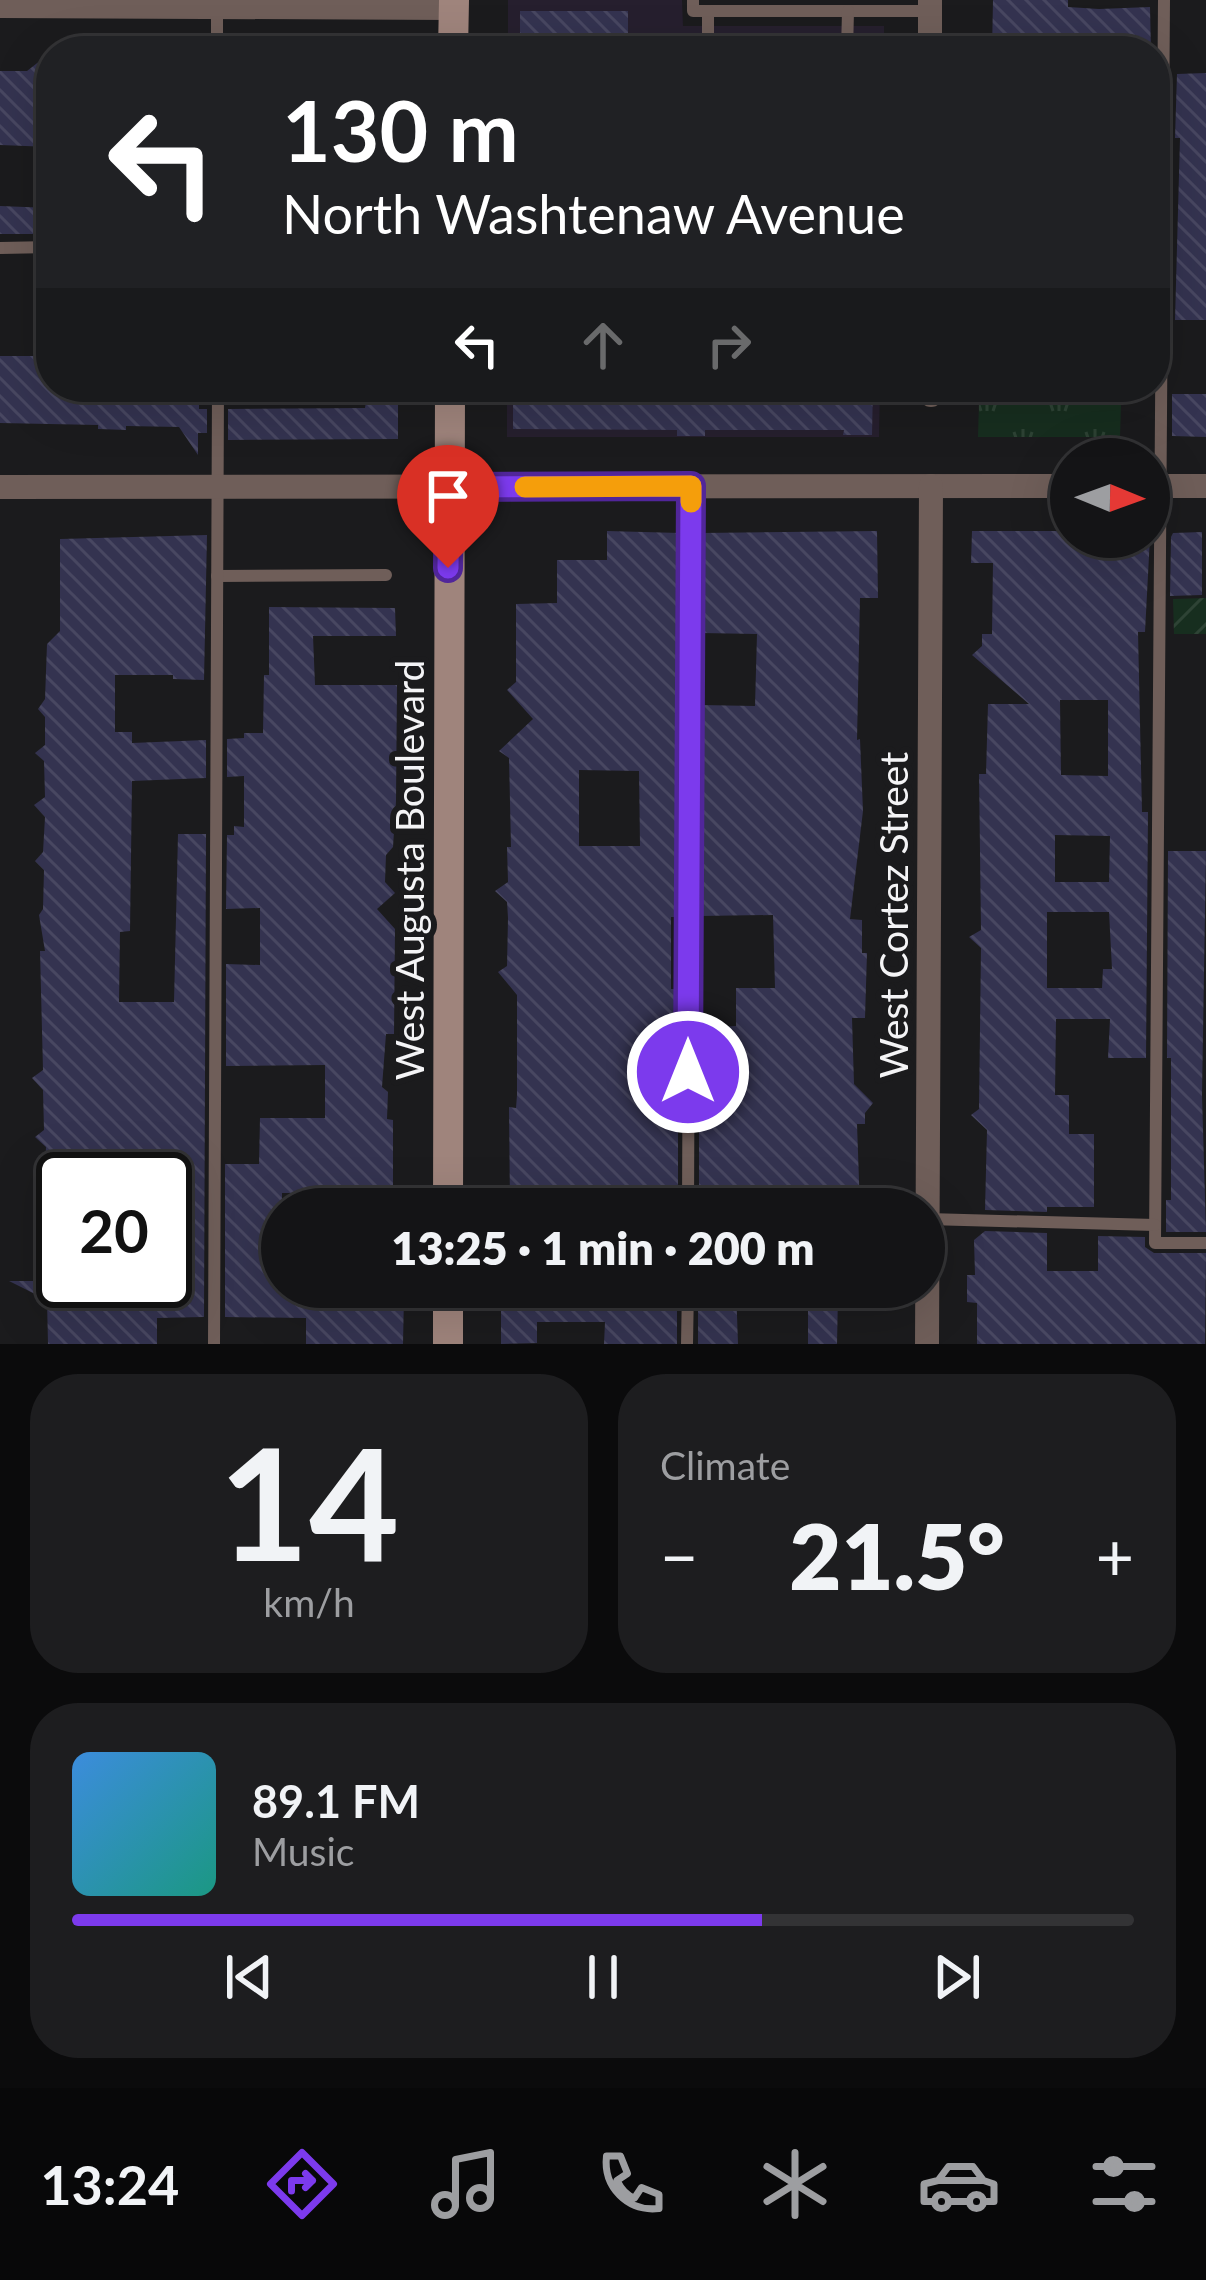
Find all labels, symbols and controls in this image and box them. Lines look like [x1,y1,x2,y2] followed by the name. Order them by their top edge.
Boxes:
[282,79,519,180] text: 130 m
[84,84,240,240] icon: left
[282,181,905,246] text: North Washtenaw Avenue
[444,312,510,378] icon: left
[570,312,636,378] icon: ahead
[696,312,762,378] icon: right
[1050,438,1170,558] north arrow
[1050,438,1170,558] map controls
[397,445,499,568] pin
[415,463,481,529] icon: arrive
[386,660,432,1080] street label: West Augusta Boulevard
[870,752,916,1078] street label: West Cortez Street
[625,1009,751,1135] position arrow
[36,1152,192,1308] speed limit sign: 20
[391,1221,815,1275] text: 13:25 · 1 min · 200 m
[219,1407,399,1594] text: 14
[660,1442,790,1488] text: Climate
[789,1501,1005,1609] text: 21.5°
[660,1516,698,1595] text: −
[1096,1516,1134,1595] text: +
[263,1579,355,1625] text: km/h
[252,1774,420,1828] text: 89.1 FM
[252,1828,354,1874] text: Music
[216,1944,282,2010] icon: previous
[570,1944,636,2010] icon: pause
[924,1944,990,2010] icon: next
[260,2142,344,2226] icon: directions
[424,2142,508,2226] icon: music
[589,2142,673,2226] icon: phone
[753,2142,837,2226] icon: climate
[917,2142,1001,2226] icon: car
[1082,2142,1166,2226] icon: filters
[40,2152,179,2217] text: 13:24

